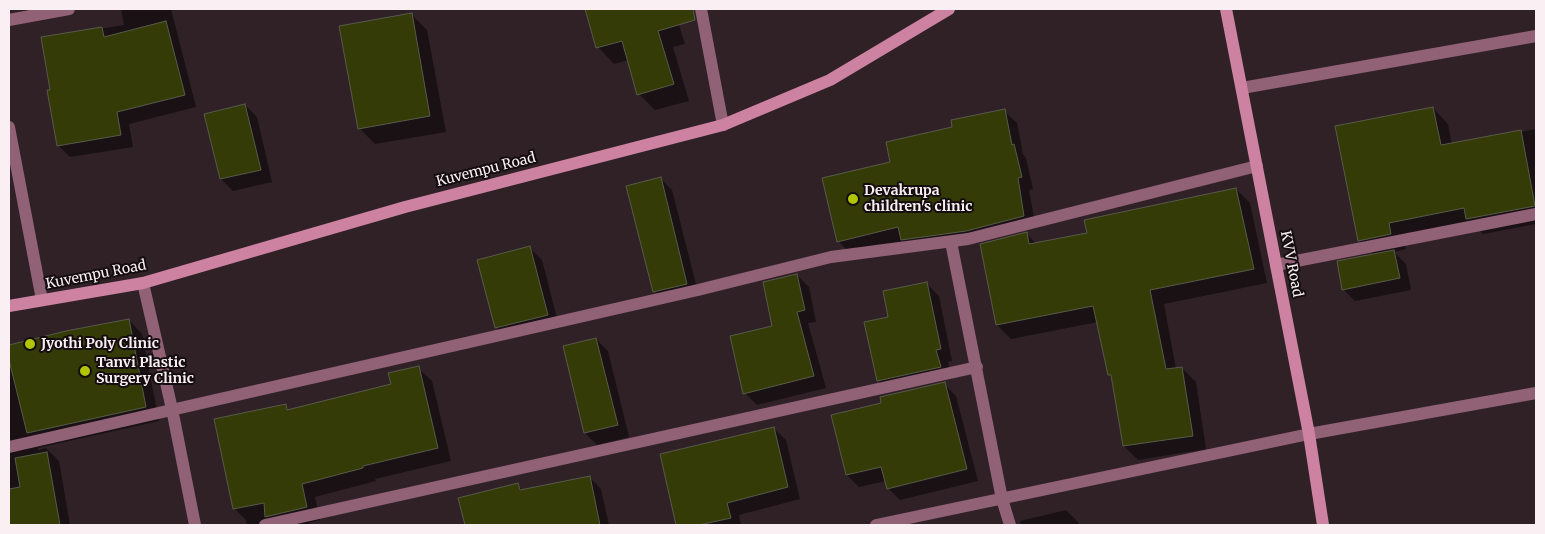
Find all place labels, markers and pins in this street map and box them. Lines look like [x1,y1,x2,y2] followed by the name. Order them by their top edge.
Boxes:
[864,183,972,216] place label: Devakrupa children's clinic
[846,192,860,206] marker: Devakrupa children's clinic
[41,336,159,352] place label: Jyothi Poly Clinic
[23,337,37,351] marker: Jyothi Poly Clinic
[96,355,194,388] place label: Tanvi Plastic Surgery Clinic
[78,364,92,378] marker: Tanvi Plastic Surgery Clinic

